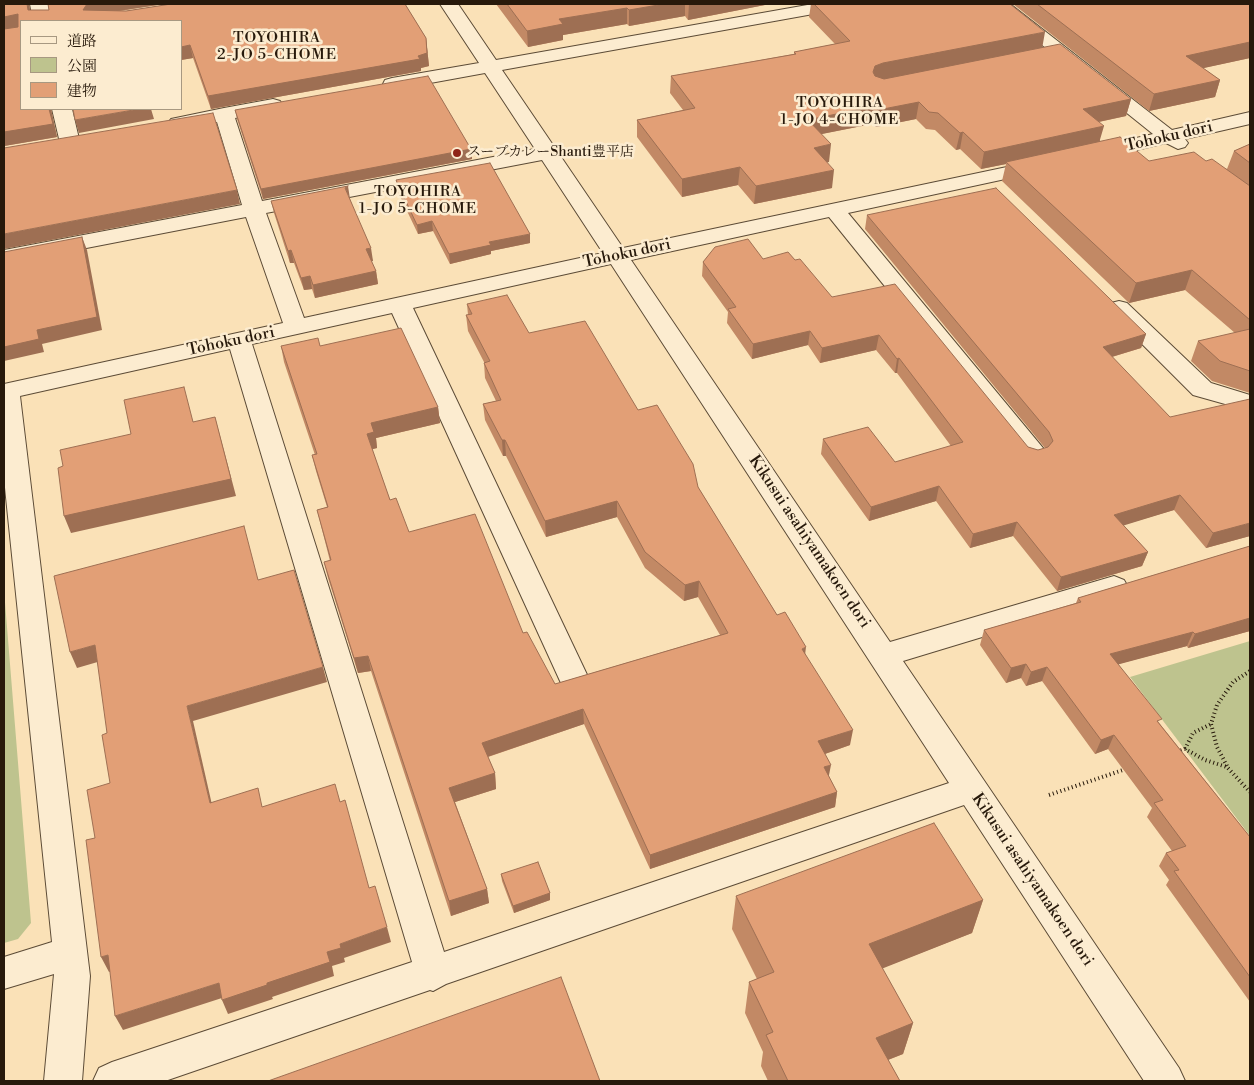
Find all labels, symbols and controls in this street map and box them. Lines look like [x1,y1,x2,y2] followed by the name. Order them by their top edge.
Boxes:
[20,20,182,110] legend
[215,29,339,64] district label: TOYOHIRA 2-JO 5-CHOME
[67,32,97,51] text: 道路
[67,57,97,76] text: 公園
[67,82,97,101] text: 建物
[779,94,901,129] district label: TOYOHIRA 1-JO 4-CHOME
[1123,118,1215,156] street label: Tohoku dori
[467,145,634,161] place label: スープカレーShanti豊平店
[451,147,463,159] marker: スープカレーShanti豊平店
[357,183,479,218] district label: TOYOHIRA 1-JO 5-CHOME
[581,235,673,273] street label: Tohoku dori
[185,323,277,361] street label: Tohoku dori
[744,452,874,632] street label: Kikusui asahiyamakoen dori
[967,790,1097,970] street label: Kikusui asahiyamakoen dori

